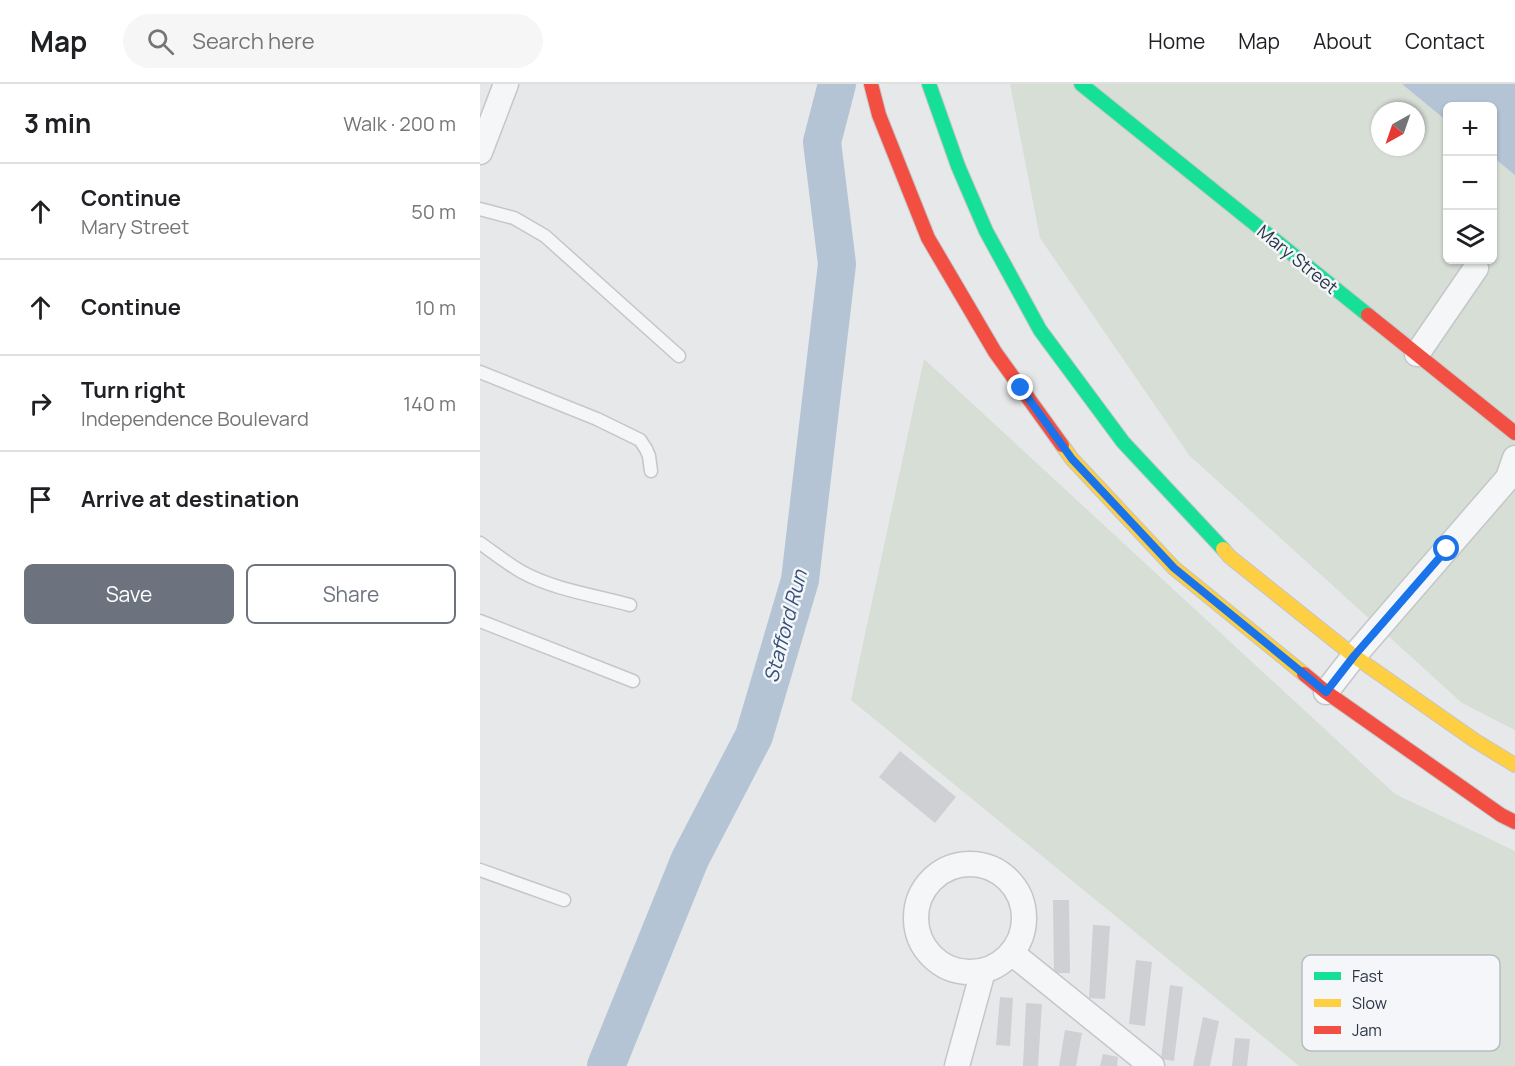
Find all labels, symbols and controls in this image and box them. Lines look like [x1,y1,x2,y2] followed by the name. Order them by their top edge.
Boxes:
[123,14,543,68] search box
[30,22,87,60] text: Map
[144,25,177,58] icon: search
[192,26,315,56] text: Search here
[1148,27,1205,55] text: Home
[1238,27,1280,55] text: Map
[1313,27,1372,55] text: About
[1405,27,1485,55] text: Contact
[1371,102,1425,156] north arrow
[1443,102,1497,264] map controls
[1443,102,1497,156] button: +
[24,105,91,141] text: 3 min
[343,110,456,137] text: Walk · 200 m
[1443,156,1497,210] button: −
[81,183,181,213] text: Continue
[24,195,57,228] icon: ahead
[411,198,456,225] text: 50 m
[1443,210,1497,264] button: layers
[81,213,189,240] text: Mary Street
[1253,219,1343,299] street label: Mary Street
[24,291,57,324] icon: ahead
[81,292,181,322] text: Continue
[415,294,456,321] text: 10 m
[1007,374,1033,400] route end
[81,375,186,405] text: Turn right
[24,387,57,420] icon: right
[403,390,456,417] text: 140 m
[81,405,309,432] text: Independence Boulevard
[24,483,57,516] icon: arrive
[81,484,299,514] text: Arrive at destination
[1433,535,1459,561] route start
[24,564,234,624] button: Save
[246,564,456,624] button: Share
[757,566,813,685] water label: Stafford Run
[1302,955,1500,1051] legend
[1352,965,1383,987] text: Fast
[1352,992,1387,1014] text: Slow
[1352,1019,1382,1041] text: Jam

